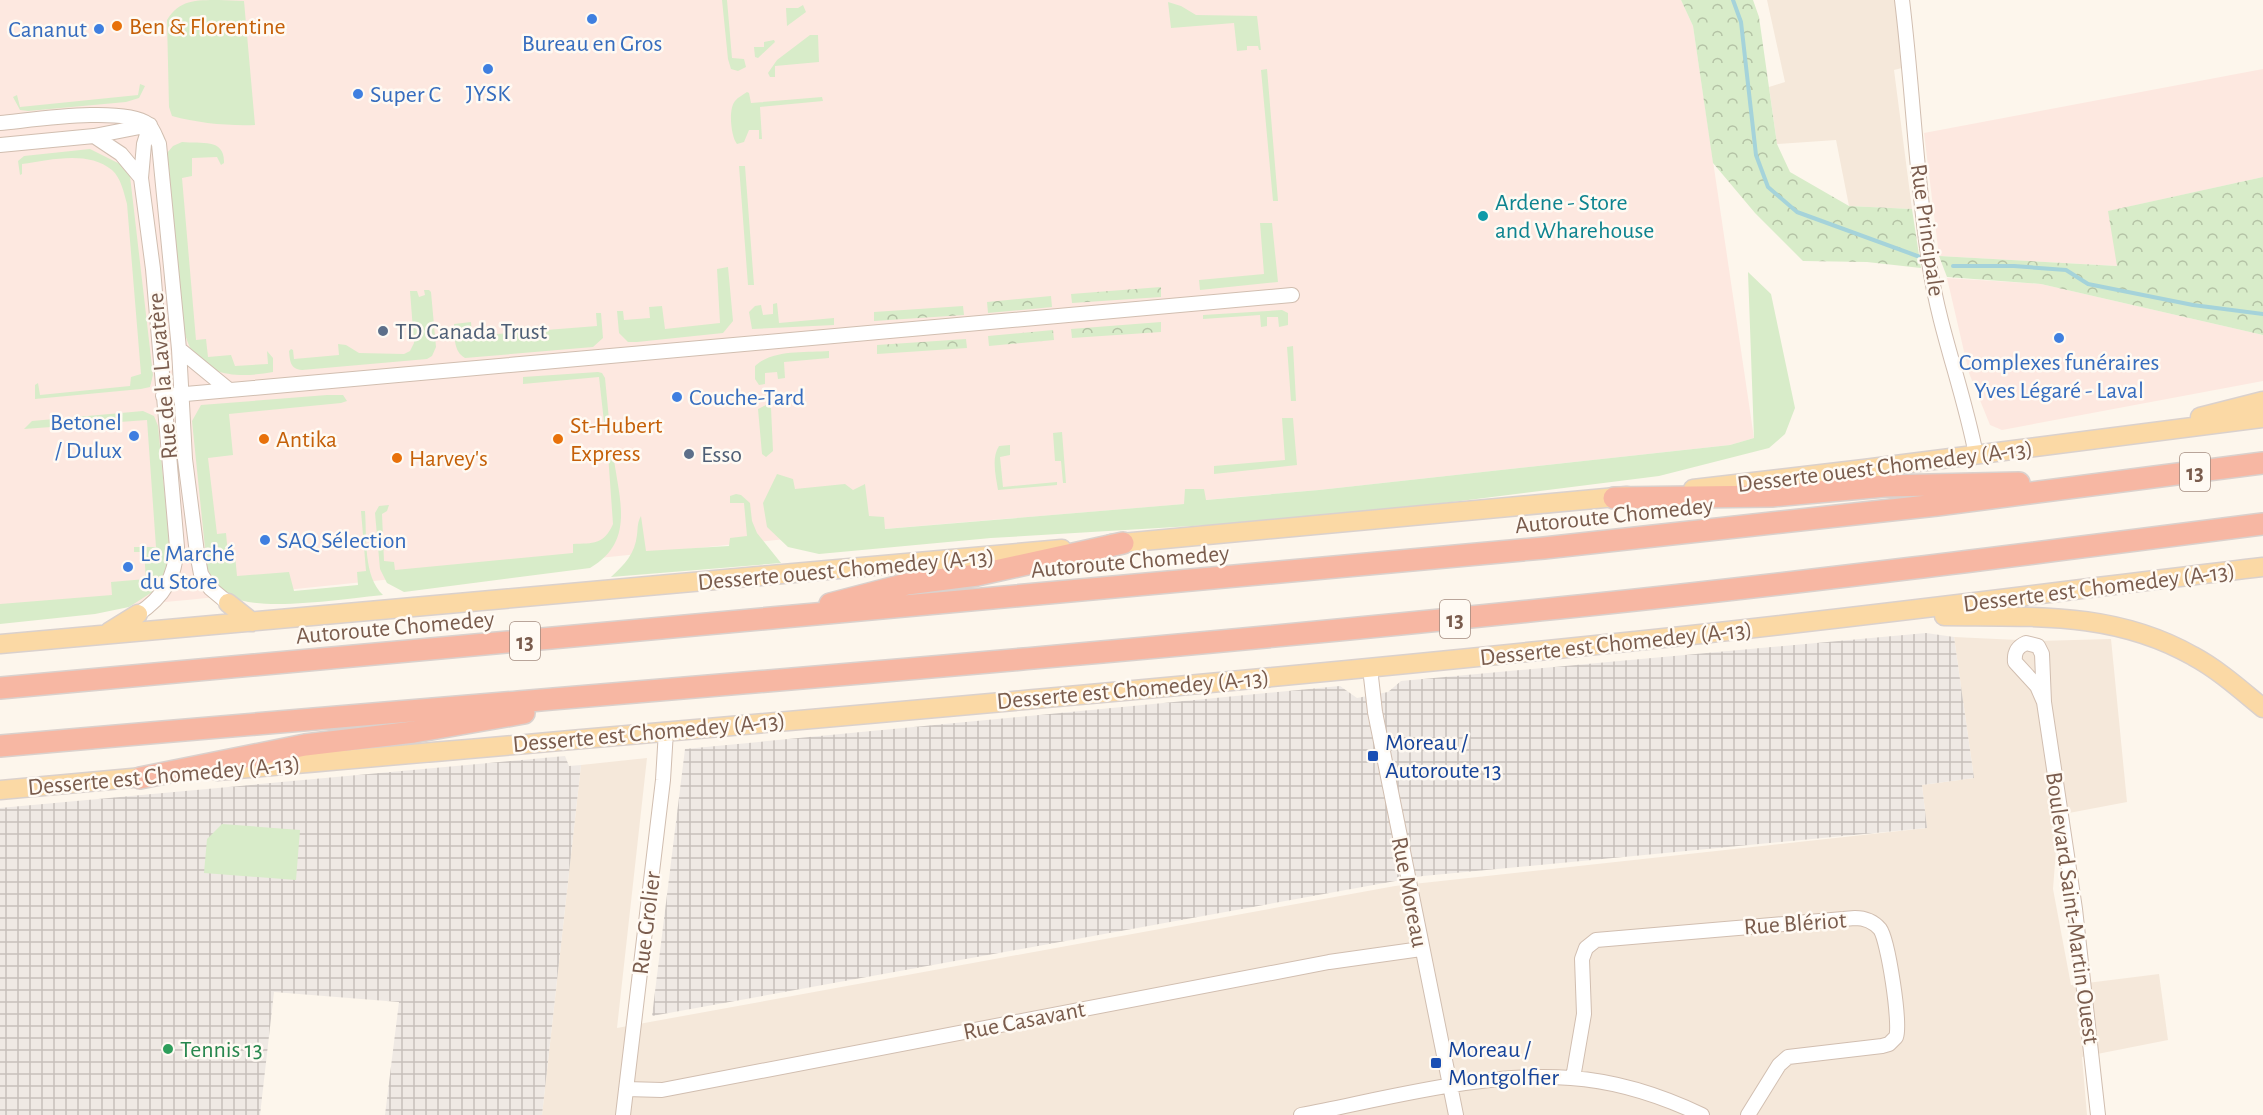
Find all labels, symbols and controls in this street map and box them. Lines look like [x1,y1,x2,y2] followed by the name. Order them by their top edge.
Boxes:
[585,12,599,26] marker: Bureau en Gros
[129,15,286,39] place label: Ben & Florentine
[8,18,87,42] place label: Cananut
[110,19,124,33] marker: Ben & Florentine
[92,22,106,36] marker: Cananut
[522,32,662,56] place label: Bureau en Gros
[481,62,495,76] marker: JYSK
[466,82,511,106] place label: JYSK
[370,83,441,107] place label: Super C
[351,87,365,101] marker: Super C
[1906,162,1948,298] street label: Rue Principale
[1495,191,1654,243] place label: Ardene - Store and Wharehouse
[1476,209,1490,223] marker: Ardene - Store and Wharehouse
[144,292,182,460] street label: Rue de la Lavatère
[395,320,548,344] place label: TD Canada Trust
[376,324,390,338] marker: TD Canada Trust
[2052,331,2066,345] marker: Complexes funéraires Yves Légaré - Laval
[1959,351,2159,403] place label: Complexes funéraires Yves Légaré - Laval
[689,386,805,410] place label: Couche-Tard
[670,390,684,404] marker: Couche-Tard
[50,411,123,463] place label: Betonel / Dulux
[570,414,663,466] place label: St-Hubert Express
[276,428,337,452] place label: Antika
[127,429,141,443] marker: Betonel / Dulux
[257,432,271,446] marker: Antika
[551,432,565,446] marker: St-Hubert Express
[1736,437,2034,497] street label: Desserte ouest Chomedey (A-13)
[701,443,742,467] place label: Esso
[409,447,488,471] place label: Harvey's
[682,447,696,461] marker: Esso
[390,451,404,465] marker: Harvey's
[2180,453,2210,491] road number: 13
[1514,494,1714,538] street label: Autoroute Chomedey
[277,529,407,553] place label: SAQ Sélection
[258,533,272,547] marker: SAQ Sélection
[1030,541,1230,583] street label: Autoroute Chomedey
[140,542,235,594] place label: Le Marché du Store
[697,545,996,595] street label: Desserte ouest Chomedey (A-13)
[1962,559,2237,617] street label: Desserte est Chomedey (A-13)
[121,560,135,574] marker: Le Marché du Store
[1440,600,1470,638] road number: 13
[295,607,495,649] street label: Autoroute Chomedey
[1479,618,1754,670] street label: Desserte est Chomedey (A-13)
[510,622,540,660] road number: 13
[996,666,1271,714] street label: Desserte est Chomedey (A-13)
[512,709,787,757] street label: Desserte est Chomedey (A-13)
[1385,731,1502,783] place label: Moreau / Autoroute 13
[1366,749,1380,763] marker: Moreau / Autoroute 13
[27,752,302,800] street label: Desserte est Chomedey (A-13)
[2041,770,2103,1046] street label: Boulevard Saint-Martin Ouest
[1387,835,1432,950] street label: Rue Moreau
[629,870,665,976] street label: Rue Grolier
[1743,908,1848,940] street label: Rue Blériot
[961,997,1088,1045] street label: Rue Casavant
[180,1038,263,1062] place label: Tennis 13
[1448,1038,1559,1090] place label: Moreau / Montgolfier
[161,1042,175,1056] marker: Tennis 13
[1429,1056,1443,1070] marker: Moreau / Montgolfier

